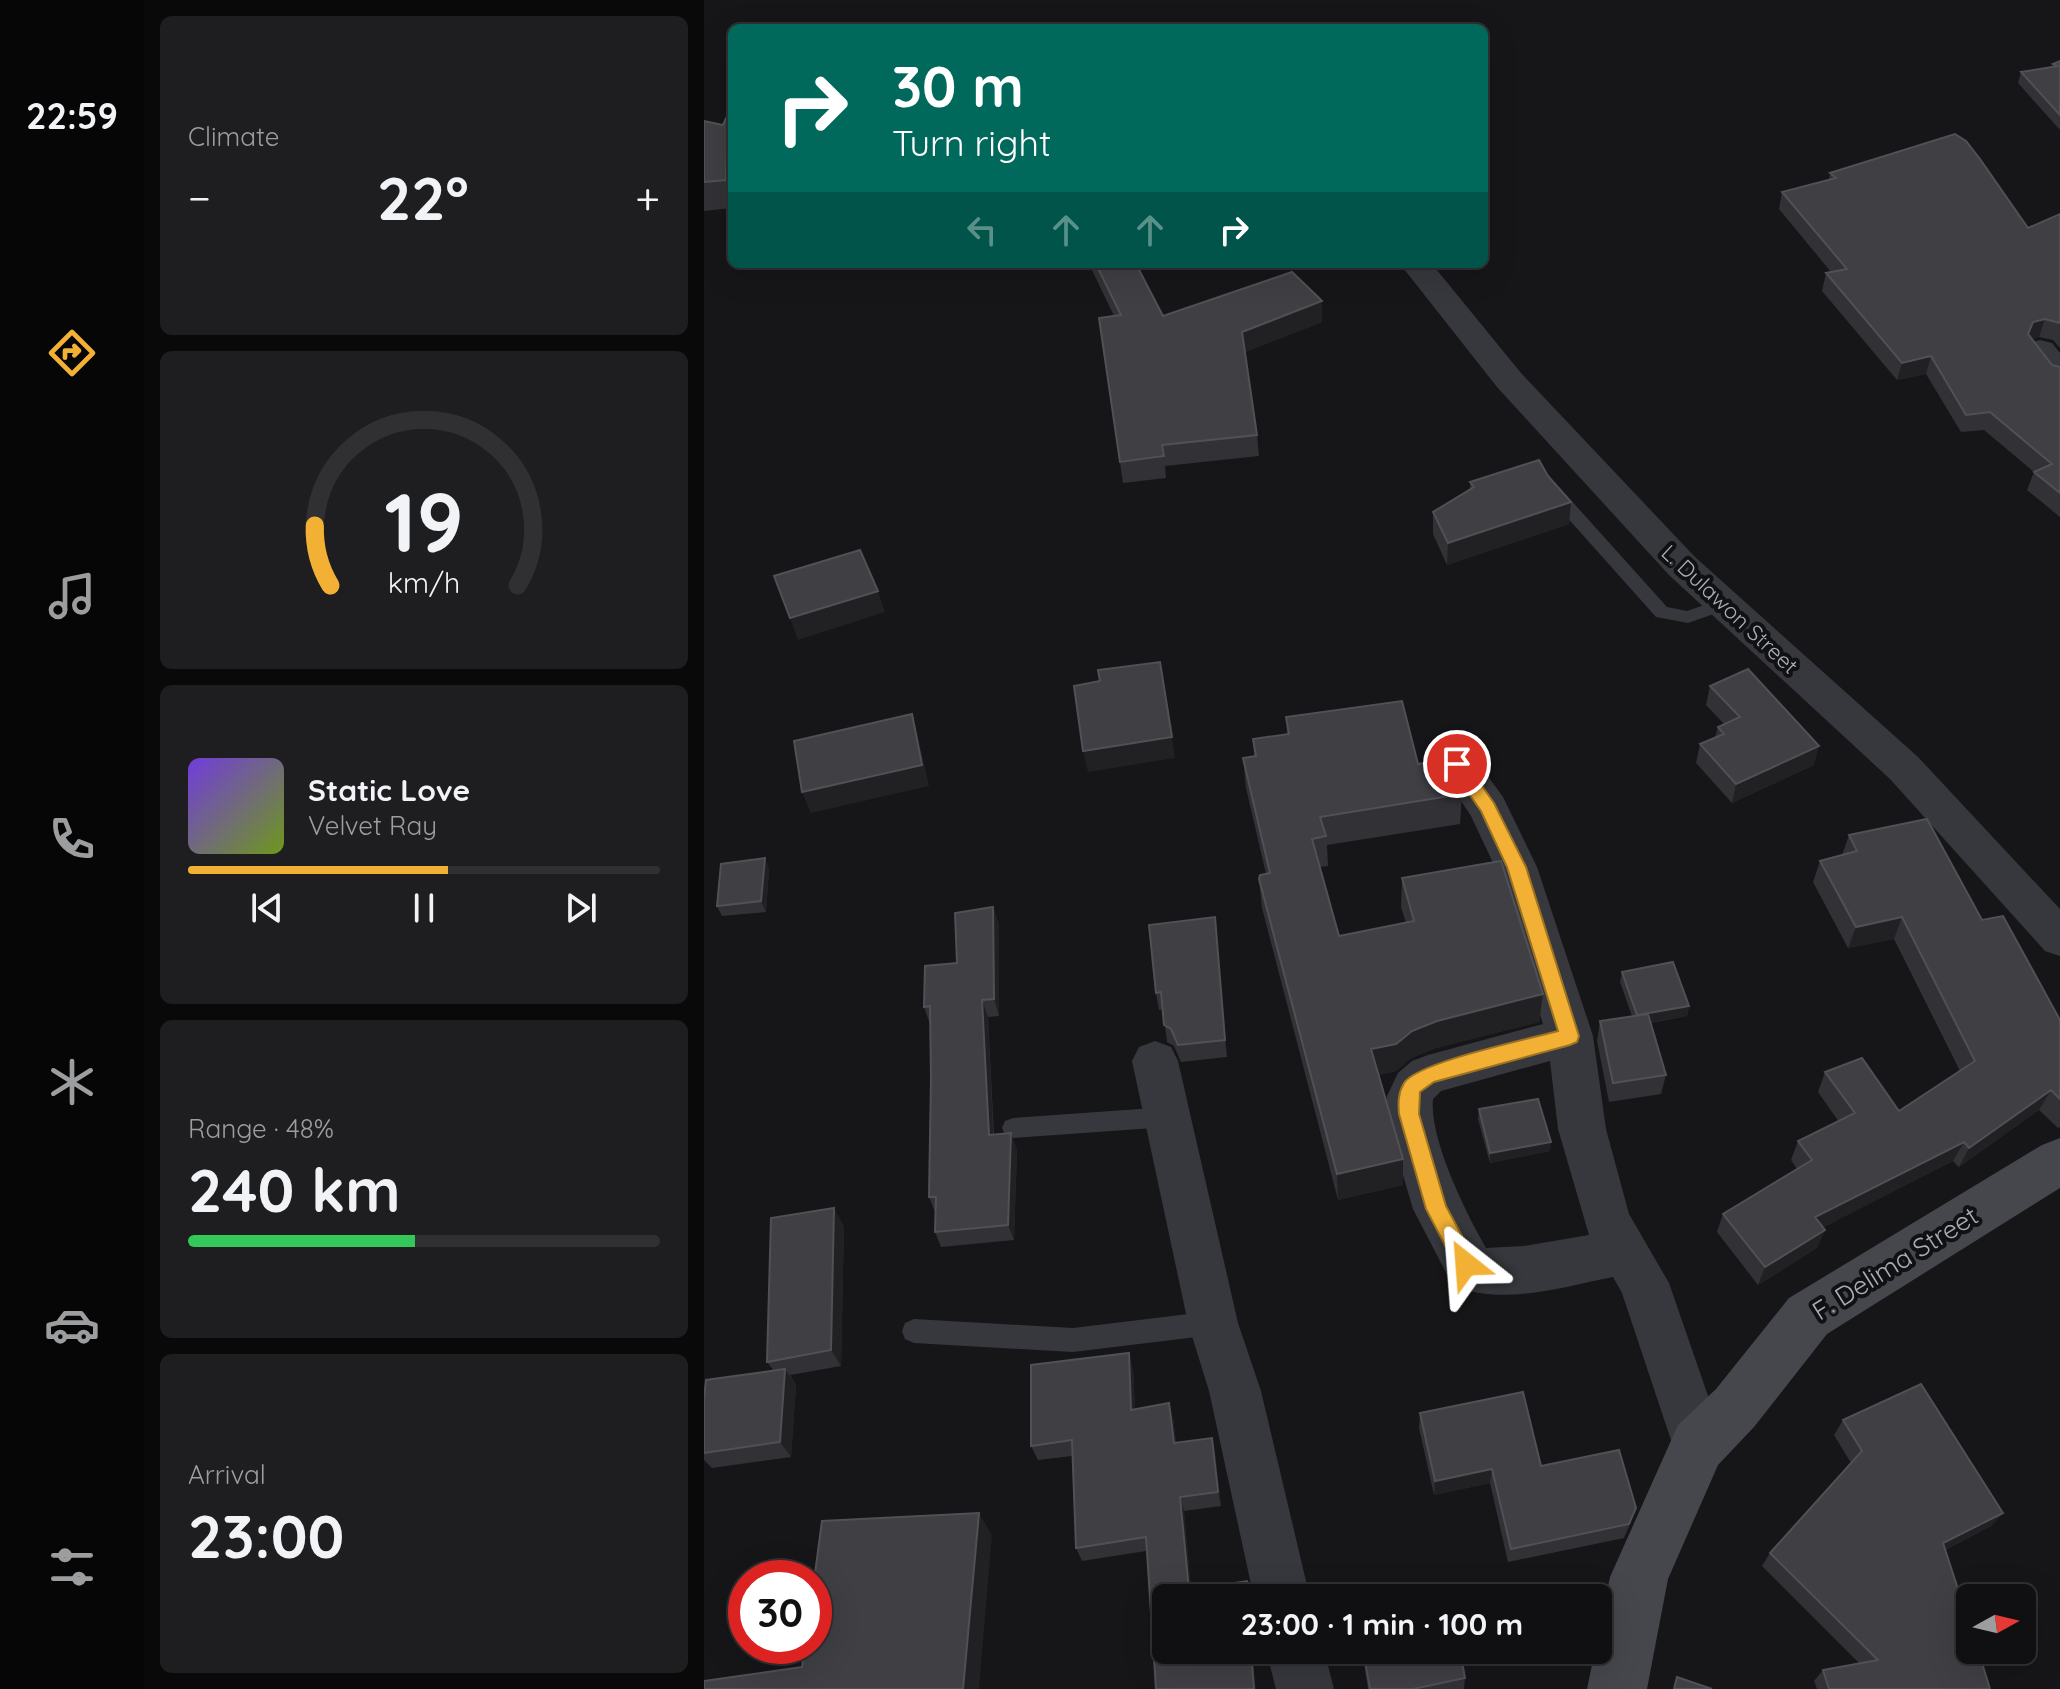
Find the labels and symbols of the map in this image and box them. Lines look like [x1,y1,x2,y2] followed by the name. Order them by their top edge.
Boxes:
[1656,538,1804,680] street label: L. Dulawon Street
[1423,730,1491,798] pin
[1806,1199,1984,1327] street label: F. Delima Street
[1424,1222,1508,1306] position arrow
[728,1560,832,1664] speed limit sign: 30
[1956,1584,2036,1664] north arrow

